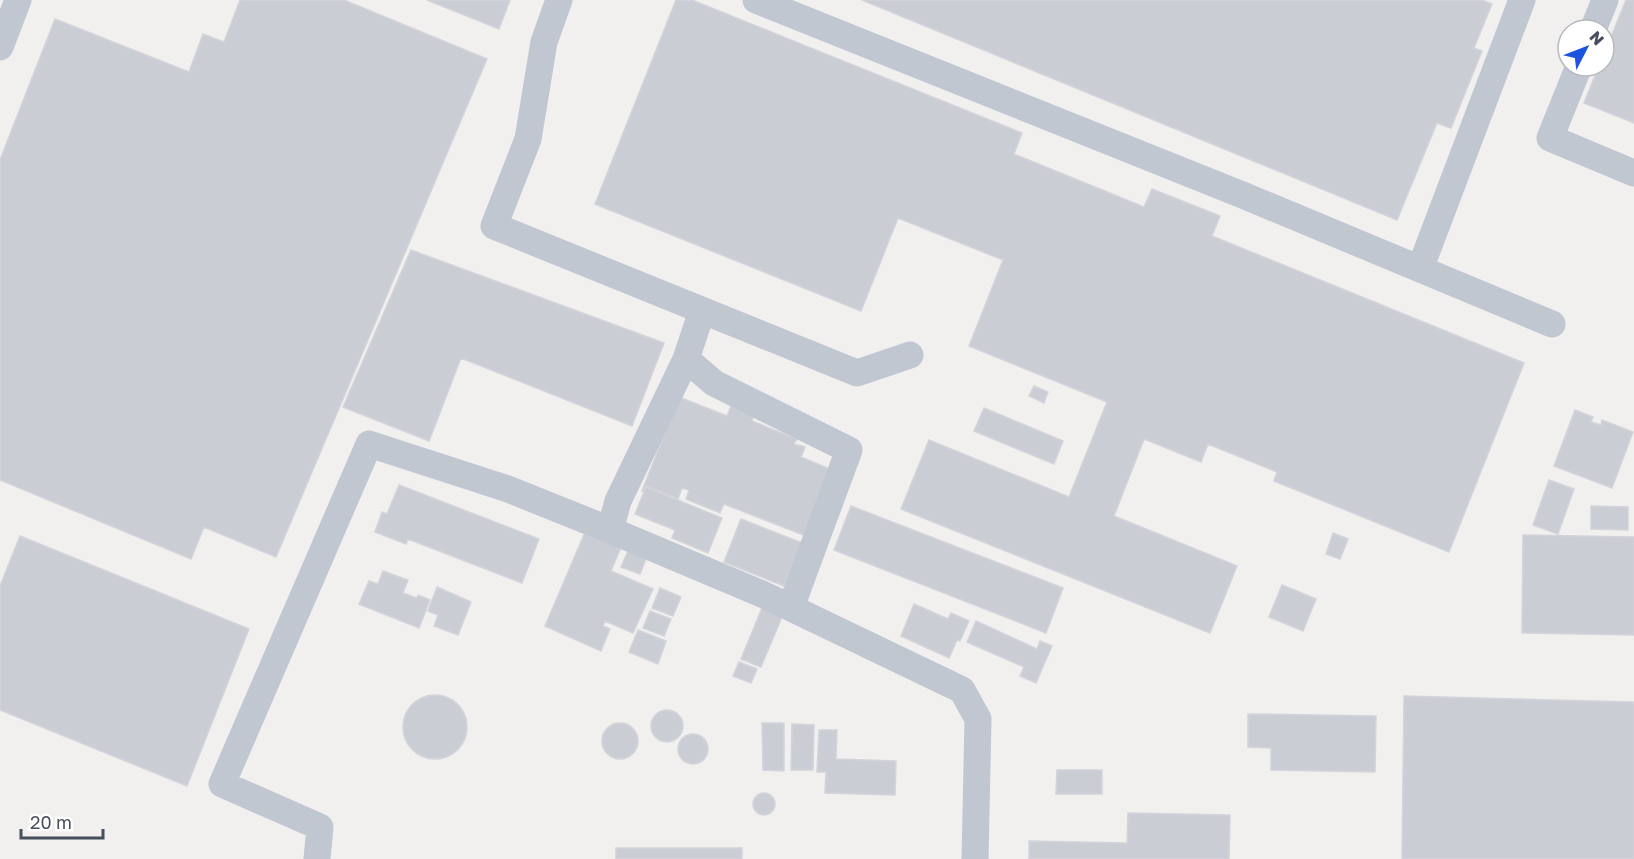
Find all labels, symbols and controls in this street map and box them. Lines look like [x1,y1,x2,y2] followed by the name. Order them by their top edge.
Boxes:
[1556,18,1616,78] north arrow
[1586,27,1609,49] text: N
[21,802,104,840] scale bar
[30,811,72,833] text: 20 m

